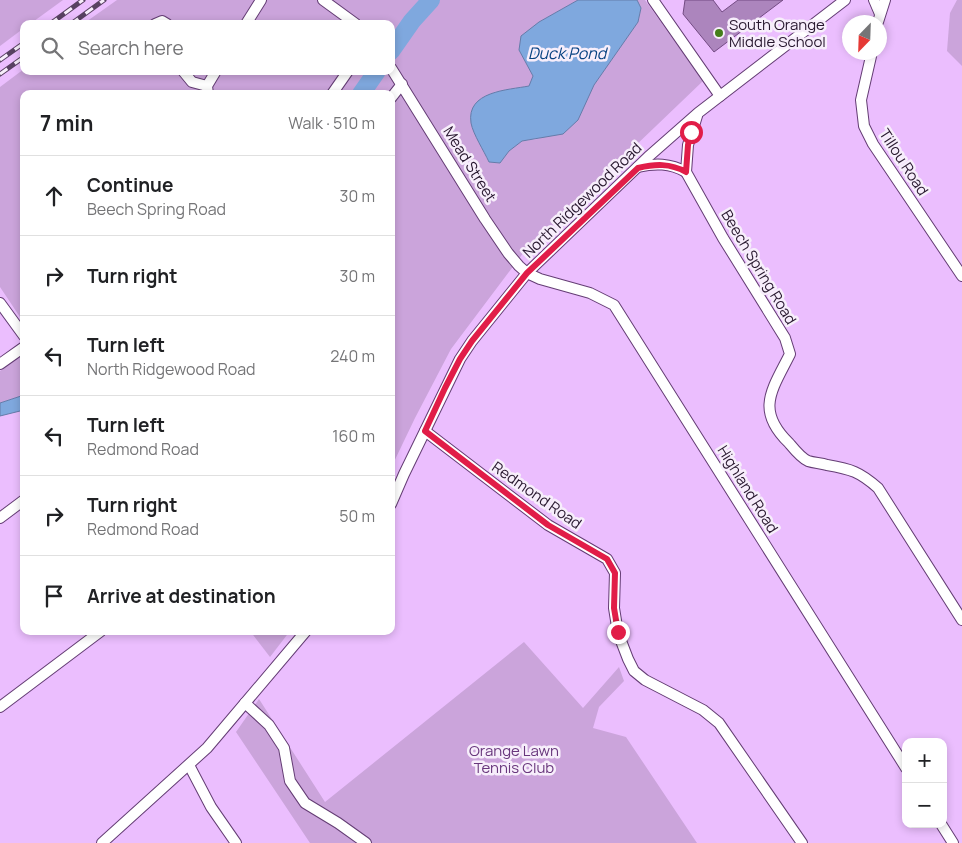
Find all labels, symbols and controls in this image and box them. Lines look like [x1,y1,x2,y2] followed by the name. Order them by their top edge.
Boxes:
[729,14,826,52] place label: South Orange Middle School
[842,15,887,60] north arrow
[20,20,395,75] search box
[713,27,725,39] marker: South Orange Middle School
[38,34,66,62] icon: search
[78,35,184,61] text: Search here
[528,42,609,64] water label: Duck Pond
[40,109,93,137] text: 7 min
[288,112,375,134] text: Walk · 510 m
[680,121,703,144] route start
[438,122,502,206] street label: Mead Street
[875,124,933,200] street label: Tillou Road
[518,138,646,262] street label: North Ridgewood Road
[87,172,173,198] text: Continue
[40,182,68,210] icon: ahead
[340,185,375,207] text: 30 m
[87,198,226,220] text: Beech Spring Road
[716,206,802,328] street label: Beech Spring Road
[40,262,68,290] icon: right
[87,263,177,289] text: Turn right
[340,265,375,287] text: 30 m
[87,332,165,358] text: Turn left
[40,342,68,370] icon: left
[330,345,375,367] text: 240 m
[87,358,256,380] text: North Ridgewood Road
[87,412,165,438] text: Turn left
[40,422,68,450] icon: left
[332,425,375,447] text: 160 m
[87,438,199,460] text: Redmond Road
[713,441,783,537] street label: Highland Road
[488,456,586,534] street label: Redmond Road
[87,492,177,518] text: Turn right
[40,502,68,530] icon: right
[339,505,375,527] text: 50 m
[87,518,199,540] text: Redmond Road
[40,582,68,610] icon: arrive
[87,583,276,609] text: Arrive at destination
[607,621,630,644] route end
[902,738,947,828] map controls
[902,738,947,783] button: +
[469,740,559,778] park label: Orange Lawn Tennis Club
[902,783,947,828] button: −

